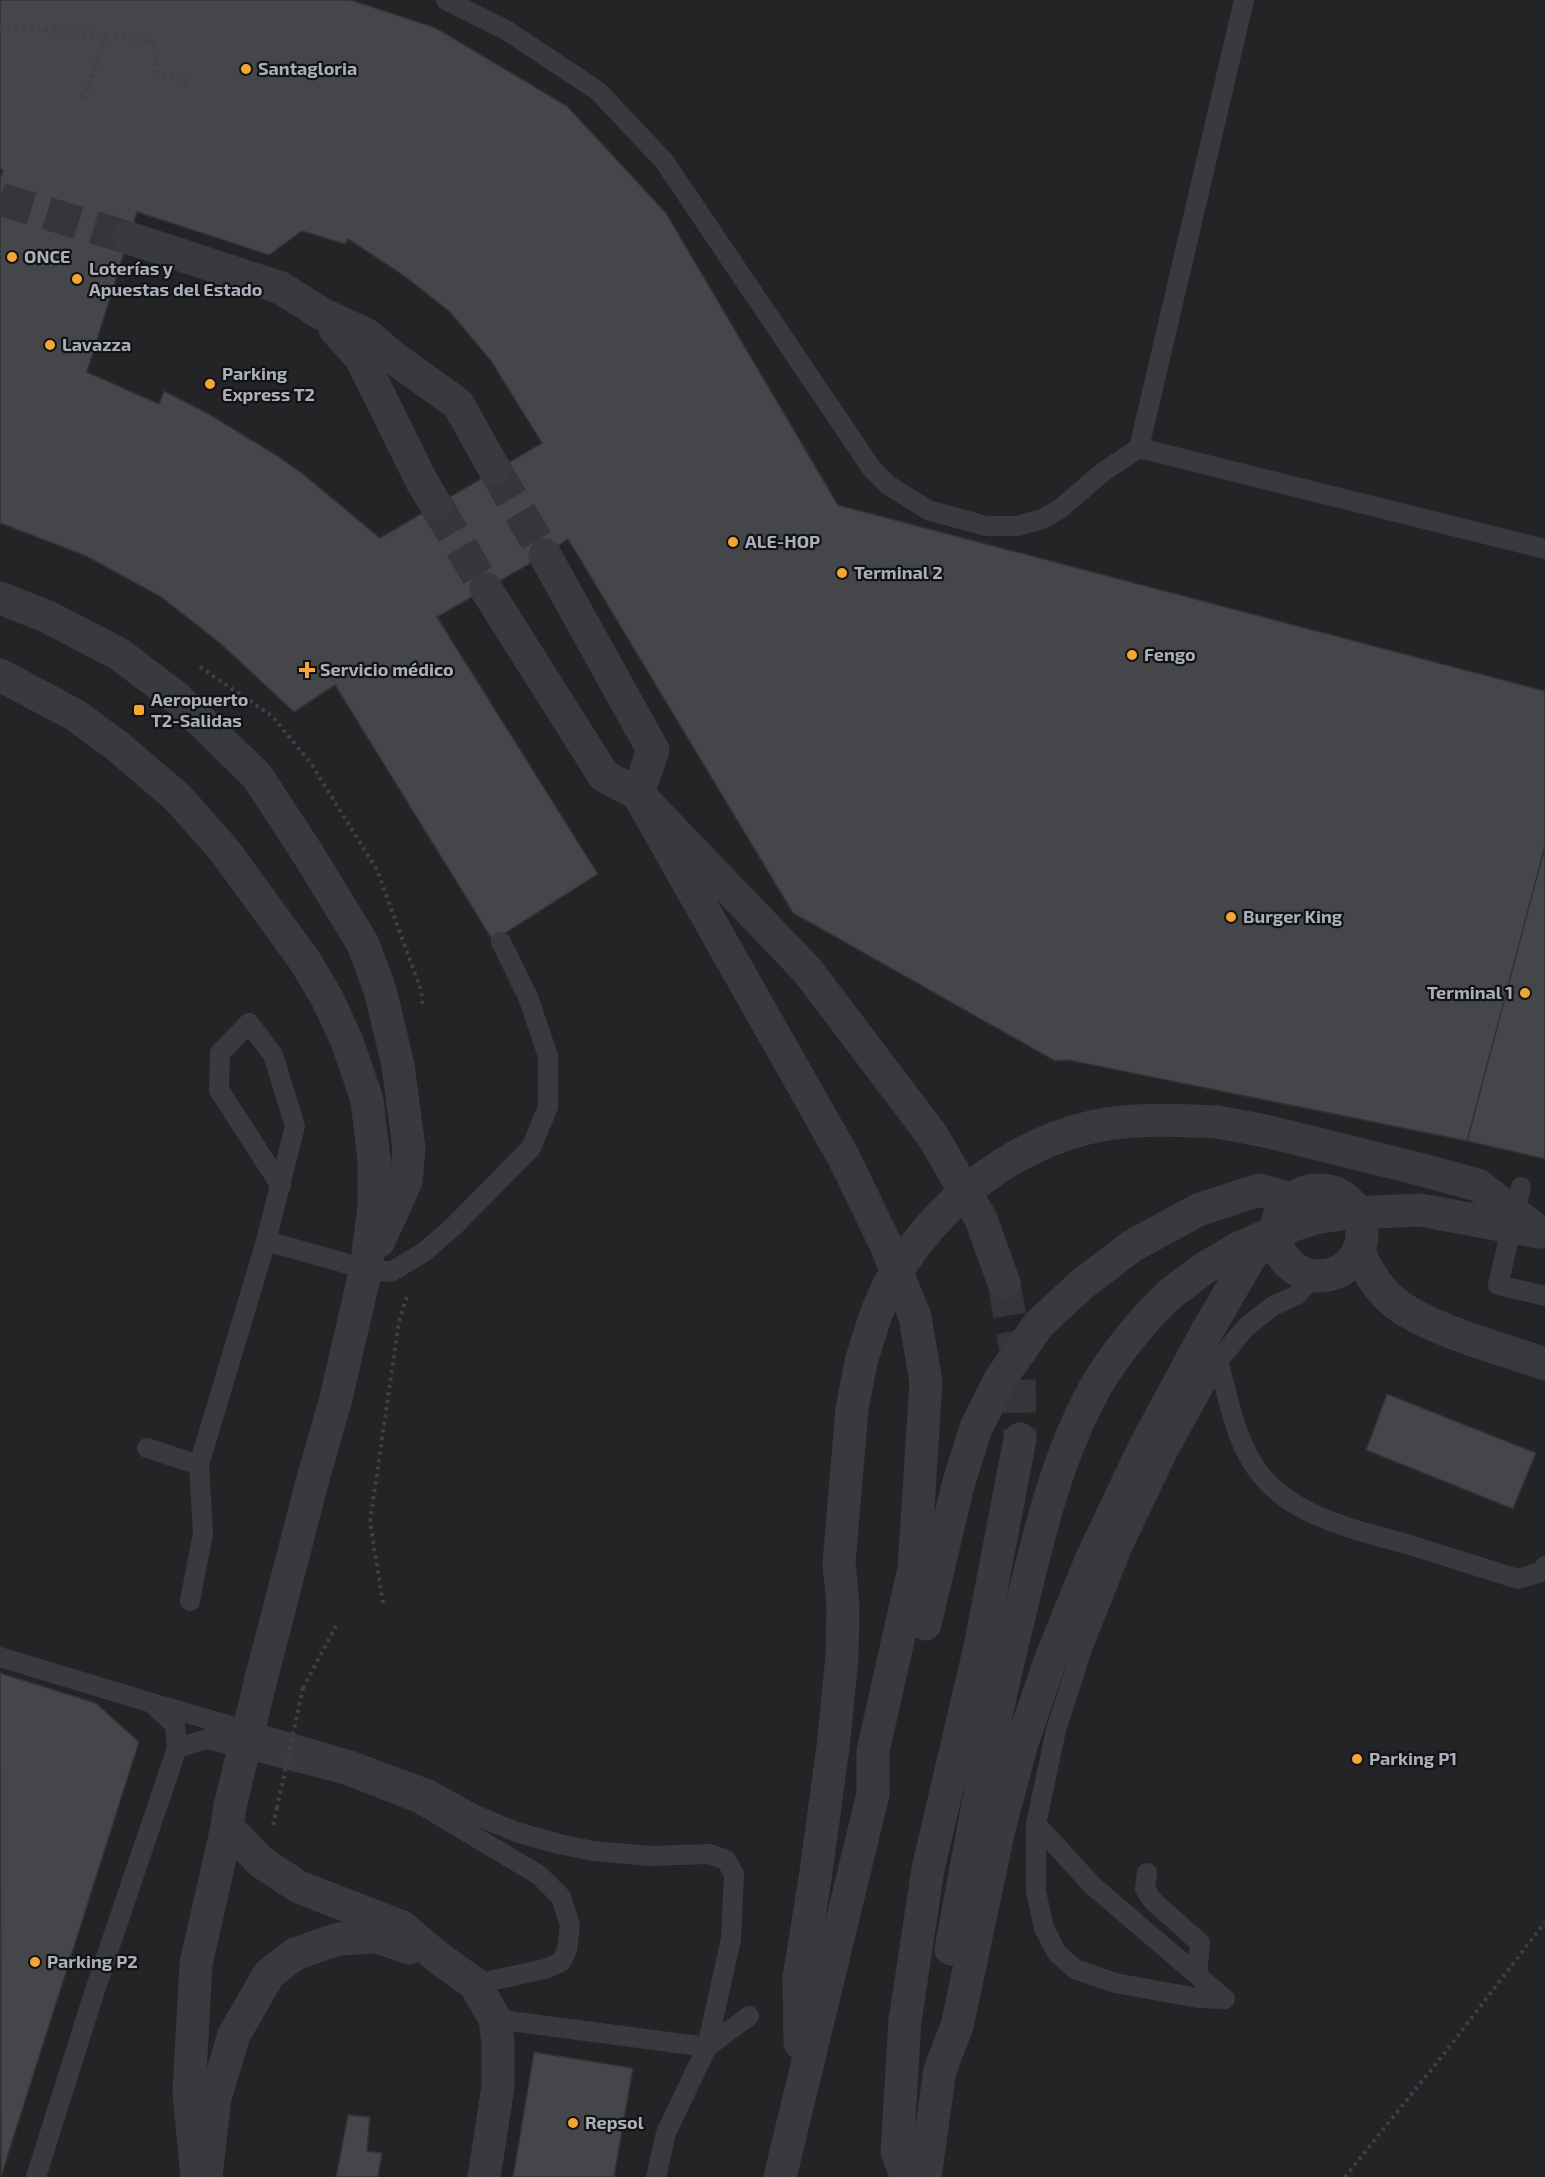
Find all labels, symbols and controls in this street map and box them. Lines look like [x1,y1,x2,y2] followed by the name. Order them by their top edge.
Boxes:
[258,57,357,79] place label: Santagloria
[239,62,253,76] marker: Santagloria
[24,245,70,267] place label: ONCE
[5,250,19,264] marker: ONCE
[89,257,262,300] place label: Loterías y Apuestas del Estado
[70,272,84,286] marker: Loterías y Apuestas del Estado
[62,333,131,355] place label: Lavazza
[43,338,57,352] marker: Lavazza
[222,362,315,405] place label: Parking Express T2
[203,377,217,391] marker: Parking Express T2
[745,530,820,552] place label: ALE-HOP
[726,535,740,549] marker: ALE-HOP
[854,561,943,583] place label: Terminal 2
[835,566,849,580] marker: Terminal 2
[1144,643,1196,665] place label: Fengo
[1125,648,1139,662] marker: Fengo
[320,658,454,680] place label: Servicio médico
[298,661,316,679] marker: Servicio médico
[151,688,248,731] place label: Aeropuerto T2-Salidas
[132,703,146,717] marker: Aeropuerto T2-Salidas
[1243,905,1343,927] place label: Burger King
[1224,910,1238,924] marker: Burger King
[1427,981,1513,1003] place label: Terminal 1
[1518,986,1532,1000] marker: Terminal 1
[1369,1747,1457,1769] place label: Parking P1
[1350,1752,1364,1766] marker: Parking P1
[47,1950,138,1972] place label: Parking P2
[28,1955,42,1969] marker: Parking P2
[585,2111,644,2133] place label: Repsol
[566,2116,580,2130] marker: Repsol

